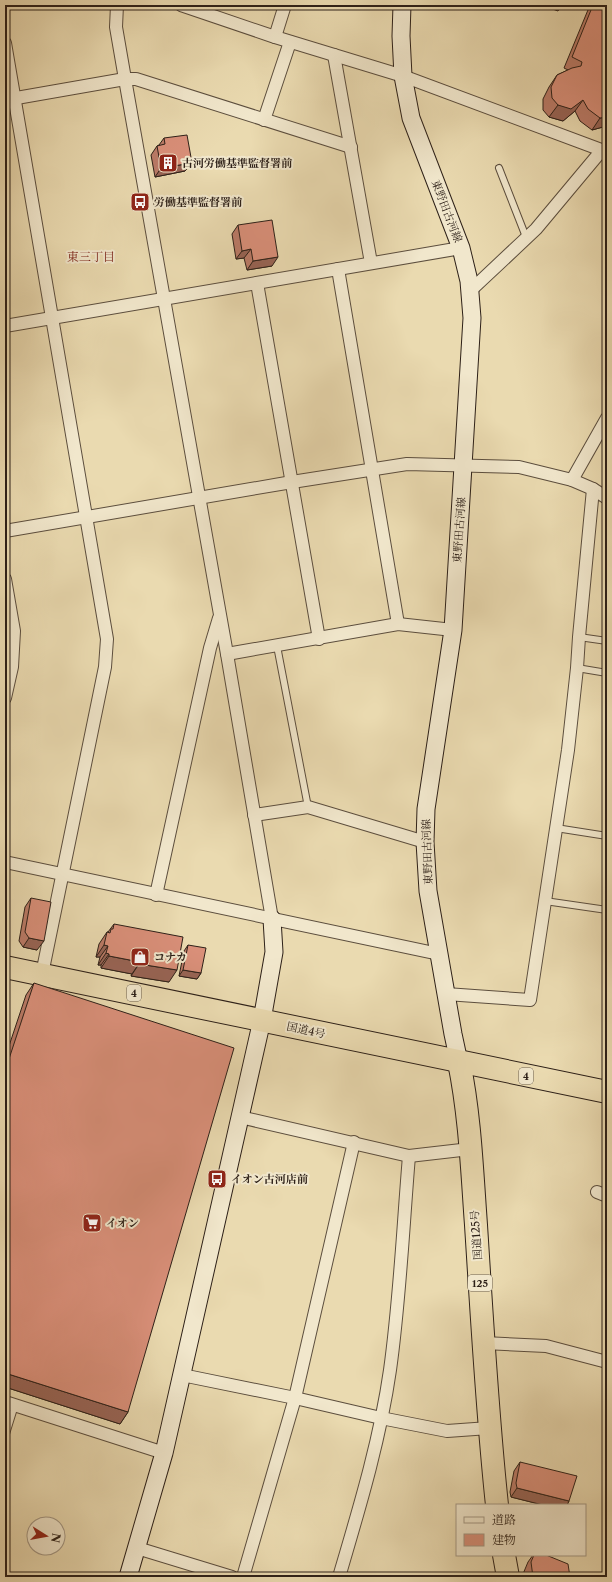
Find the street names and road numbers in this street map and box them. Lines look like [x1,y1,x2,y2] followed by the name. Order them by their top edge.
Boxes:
[429,178,465,244] street label: 東野田古河線
[450,497,468,563] street label: 東野田古河線
[419,819,435,885] street label: 東野田古河線
[127,985,141,1001] road number: 4
[285,1019,327,1041] street label: 国道4号
[519,1068,533,1084] road number: 4
[467,1210,485,1260] street label: 国道125号
[468,1275,492,1291] road number: 125

